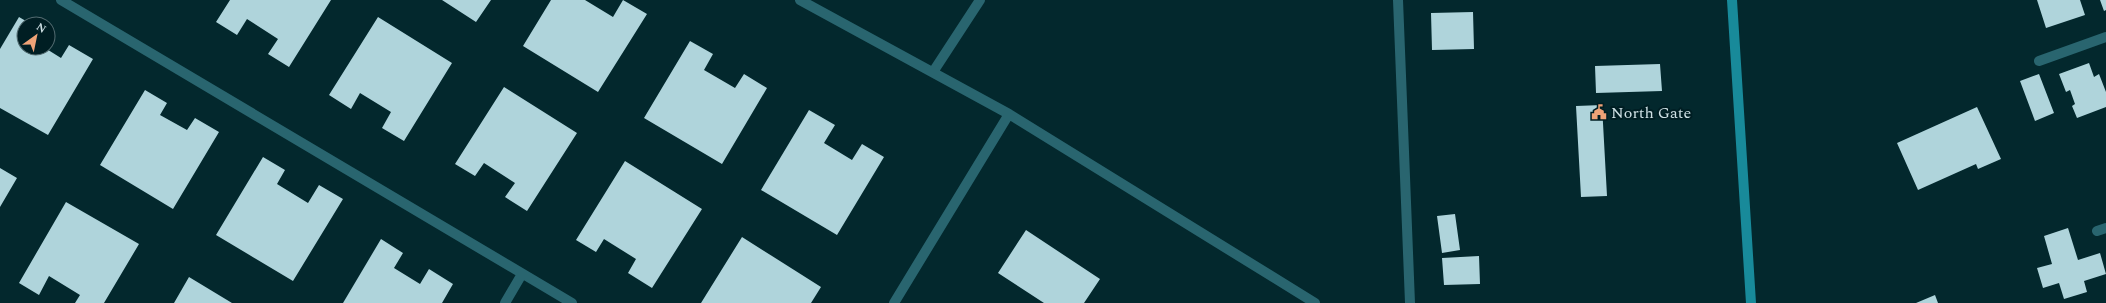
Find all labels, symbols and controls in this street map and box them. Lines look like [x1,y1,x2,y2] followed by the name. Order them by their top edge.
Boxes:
[16,16,56,56] north arrow
[33,18,50,38] text: N
[1611,101,1691,125] place label: North Gate
[1590,103,1608,121] public building icon: North Gate

